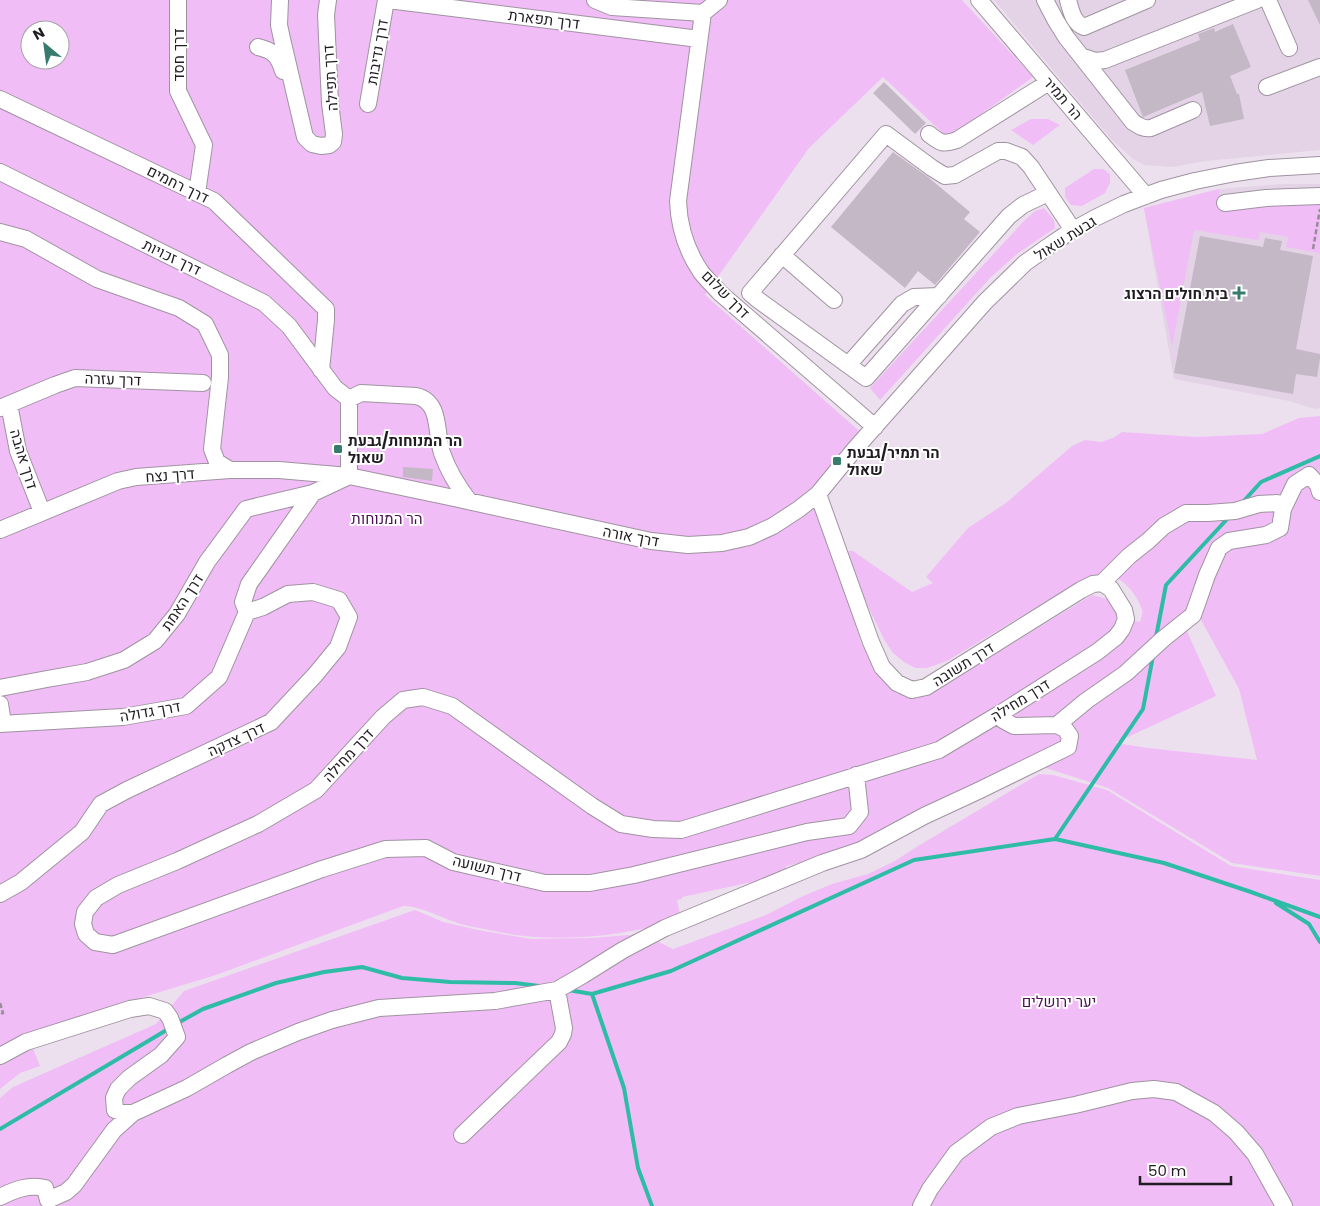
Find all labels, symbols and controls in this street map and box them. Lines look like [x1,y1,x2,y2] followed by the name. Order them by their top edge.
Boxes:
[507,4,581,34] street label: דרך תפארת
[361,17,393,86] street label: דרך נדיבות
[20,20,70,70] north arrow
[29,22,48,45] text: N
[168,28,189,82] street label: דרך חסד
[317,44,343,112] street label: דרך תפילה
[1038,72,1088,124] street label: הר תמיר
[143,160,213,208] street label: דרך רחמים
[1030,211,1100,265] street label: גבעת שאול
[139,234,205,280] street label: דרך זכויות
[697,265,755,323] street label: דרך שלום
[1125,283,1228,304] place label: בית חולים הרצוג
[1232,286,1246,300] marker: בית חולים הרצוג
[84,368,142,390] street label: דרך עזרה
[5,426,43,492] street label: דרך אהבה
[348,430,462,468] place label: הר המנוחות/גבעת שאול
[847,442,940,480] place label: הר תמיר/גבעת שאול
[332,443,344,455] marker: הר המנוחות/גבעת שאול
[831,455,843,467] marker: הר תמיר/גבעת שאול
[145,463,196,487] street label: דרך נצח
[351,508,423,529] park label: הר המנוחות
[601,520,661,552] street label: דרך אורה
[156,569,208,635] street label: דרך האמת
[928,637,998,691] street label: דרך תשובה
[986,673,1054,726] street label: דרך מחילה
[118,695,182,727] street label: דרך גדולה
[204,717,268,761] street label: דרך צדקה
[318,723,378,786] street label: דרך מחילה
[451,849,524,887] street label: דרך תשועה
[1022,991,1096,1012] park label: יער ירושלים
[1140,1154,1231,1186] scale bar
[1148,1160,1186,1181] text: 50 m

